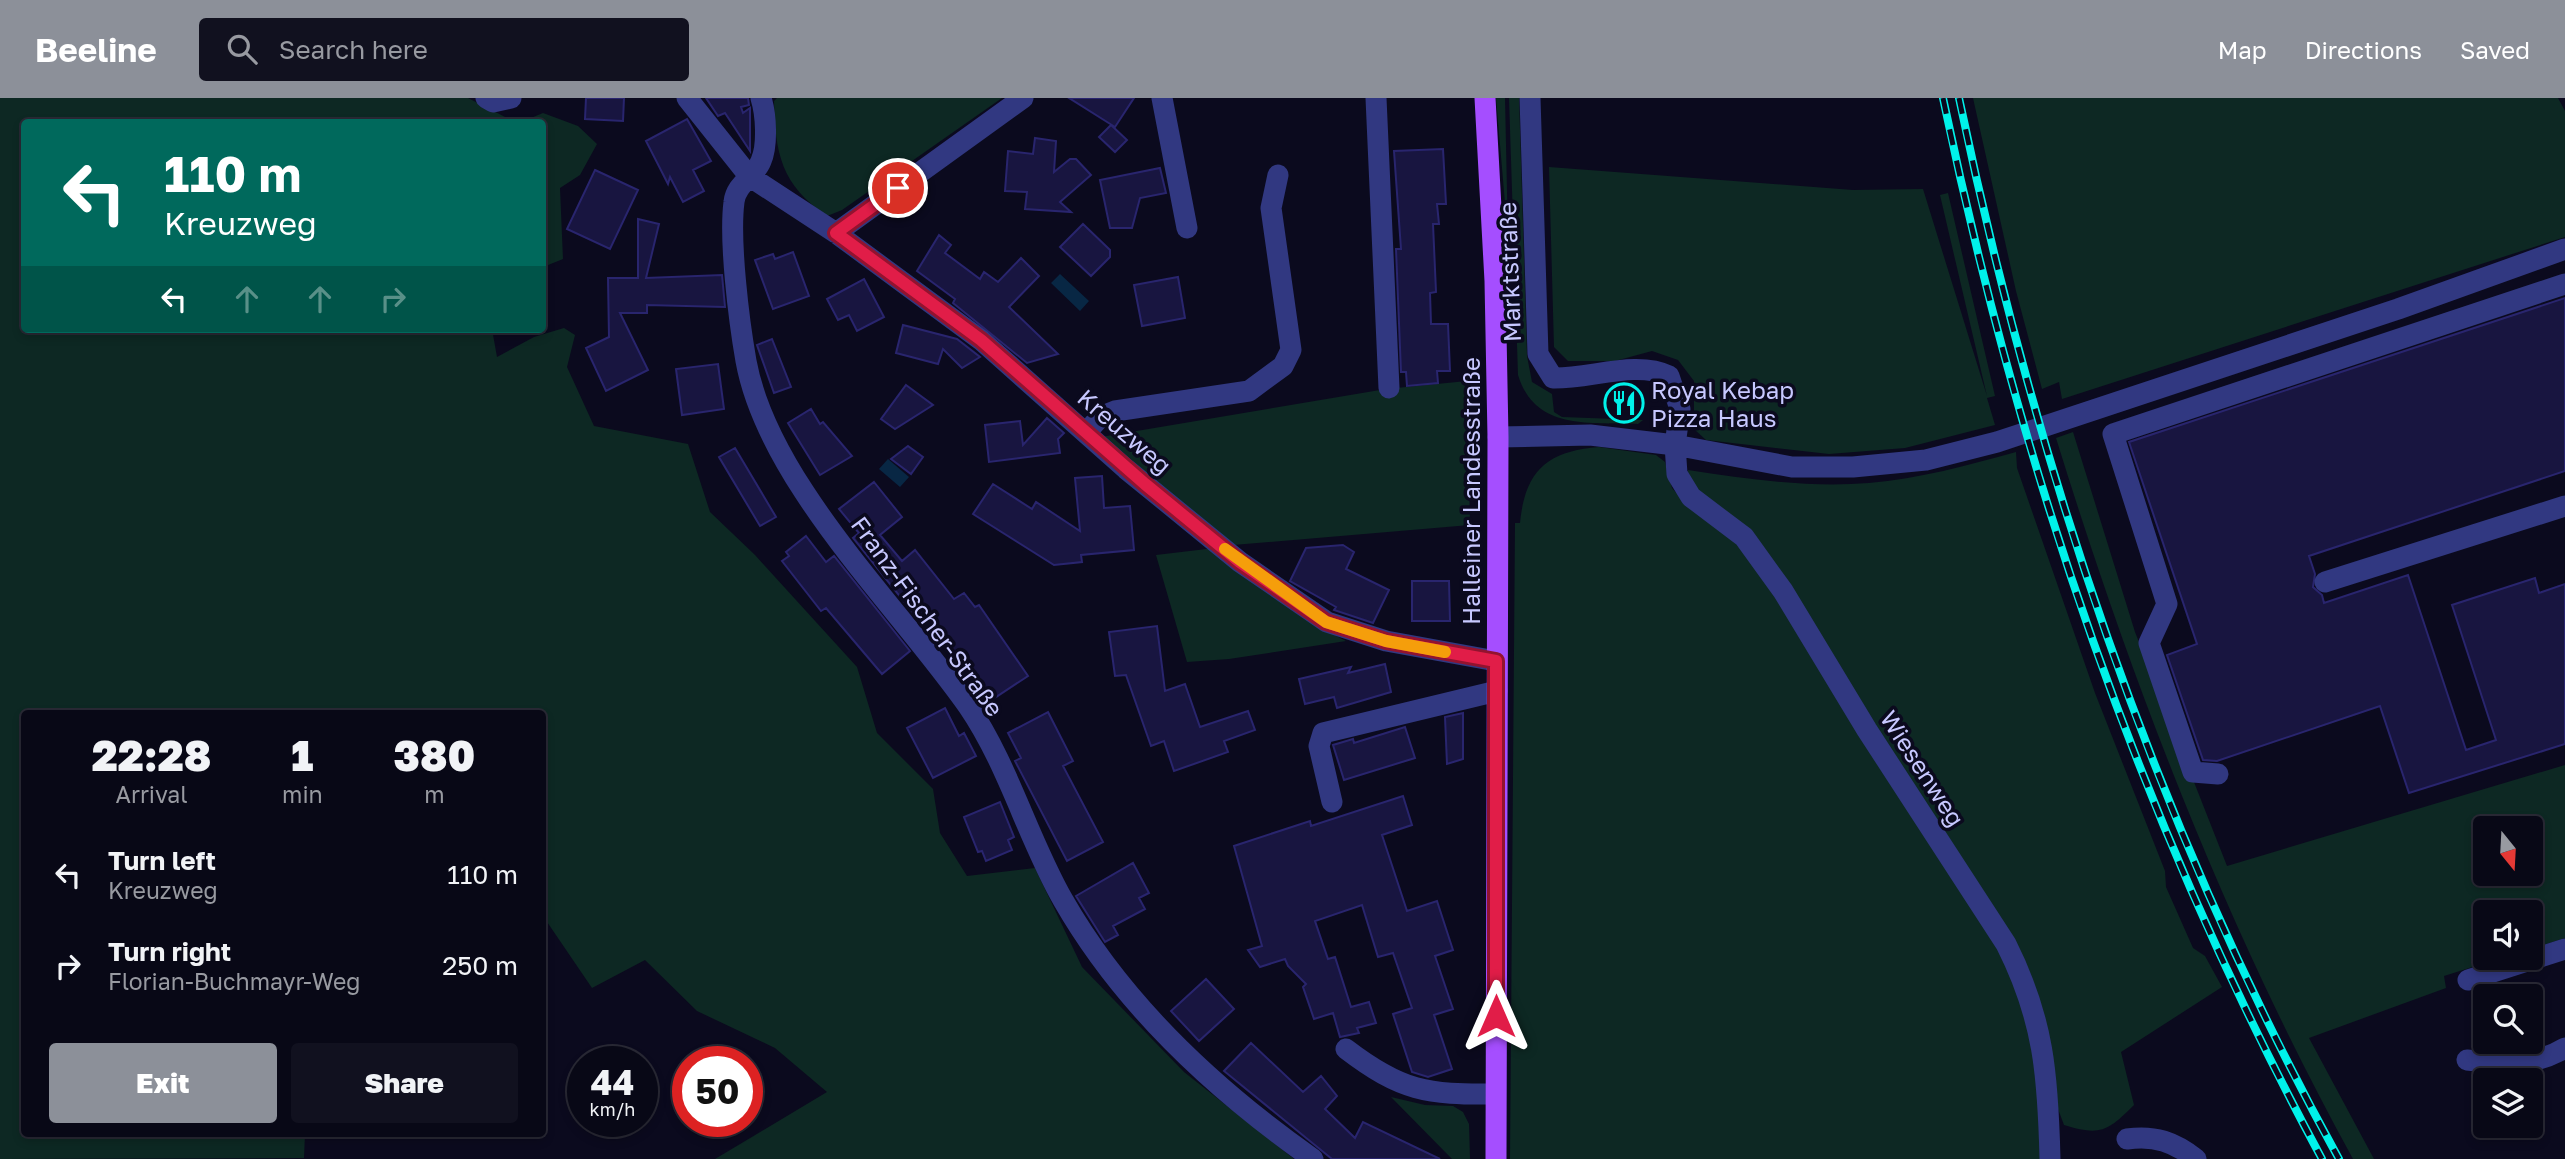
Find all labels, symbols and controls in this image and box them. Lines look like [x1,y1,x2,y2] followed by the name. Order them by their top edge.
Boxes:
[199,18,689,81] search box
[35,30,157,69] text: Beeline
[223,30,261,68] icon: search
[279,34,428,65] text: Search here
[2218,35,2267,64] text: Map
[2305,35,2422,64] text: Directions
[2460,35,2530,64] text: Saved
[164,144,301,203] text: 110 m
[49,147,140,238] icon: left
[868,158,928,218] pin
[879,169,917,207] icon: arrive
[1492,202,1526,342] street label: Marktstraße
[164,204,317,242] text: Kreuzweg
[155,280,193,318] icon: left
[228,280,266,318] icon: ahead
[301,280,339,318] icon: ahead
[374,280,412,318] icon: right
[1456,357,1485,625] street label: Halleiner Landesstraße
[1651,375,1794,432] place label: Royal Kebap Pizza Haus
[1603,382,1645,424] restaurant icon: Royal Kebap Pizza Haus
[1072,383,1178,479] street label: Kreuzweg
[846,510,1010,722] street label: Franz-Fischer-Straße
[1875,705,1971,831] street label: Wiesenweg
[92,730,211,780] text: 22:28
[291,730,313,780] text: 1
[394,730,475,780] text: 380
[116,780,188,808] text: Arrival
[282,780,323,808] text: min
[424,780,445,808] text: m
[2473,816,2543,886] north arrow
[2473,816,2543,1138] map controls
[108,845,216,876] text: Turn left
[49,856,87,894] icon: left
[447,859,518,890] text: 110 m
[108,876,218,904] text: Kreuzweg
[2473,900,2543,970] button: sound
[108,936,231,967] text: Turn right
[49,947,87,985] icon: right
[442,950,518,981] text: 250 m
[108,967,360,995] text: Florian-Buchmayr-Weg
[1459,979,1533,1053] position arrow
[2473,984,2543,1054] button: search
[49,1043,277,1123] button: Exit
[291,1043,518,1123] button: Share
[672,1046,763,1137] speed limit sign: 50
[591,1061,634,1103] text: 44
[2473,1068,2543,1138] button: layers
[590,1098,635,1120] text: km/h

